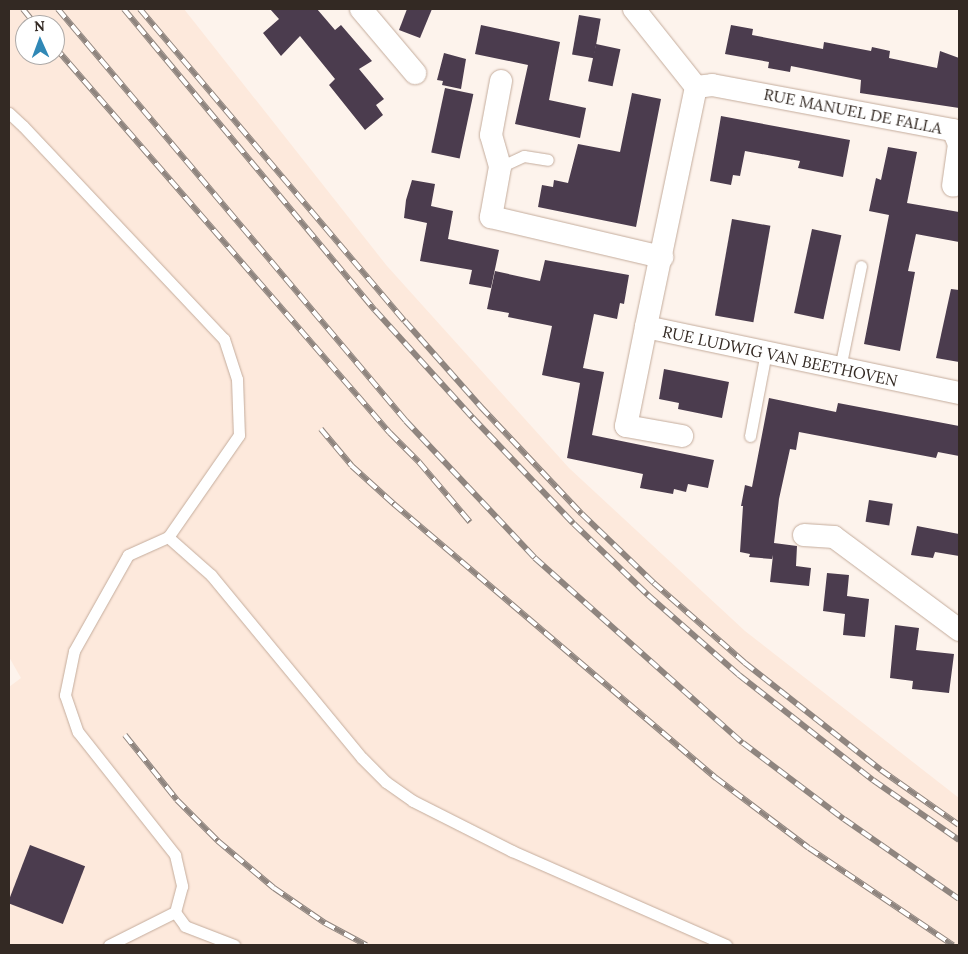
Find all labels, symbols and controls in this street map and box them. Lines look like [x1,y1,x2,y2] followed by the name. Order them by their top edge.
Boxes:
[15,15,65,65] north arrow
[34,17,45,35] text: N
[762,84,944,138] street label: RUE MANUEL DE FALLA
[661,322,899,390] street label: RUE LUDWIG VAN BEETHOVEN

